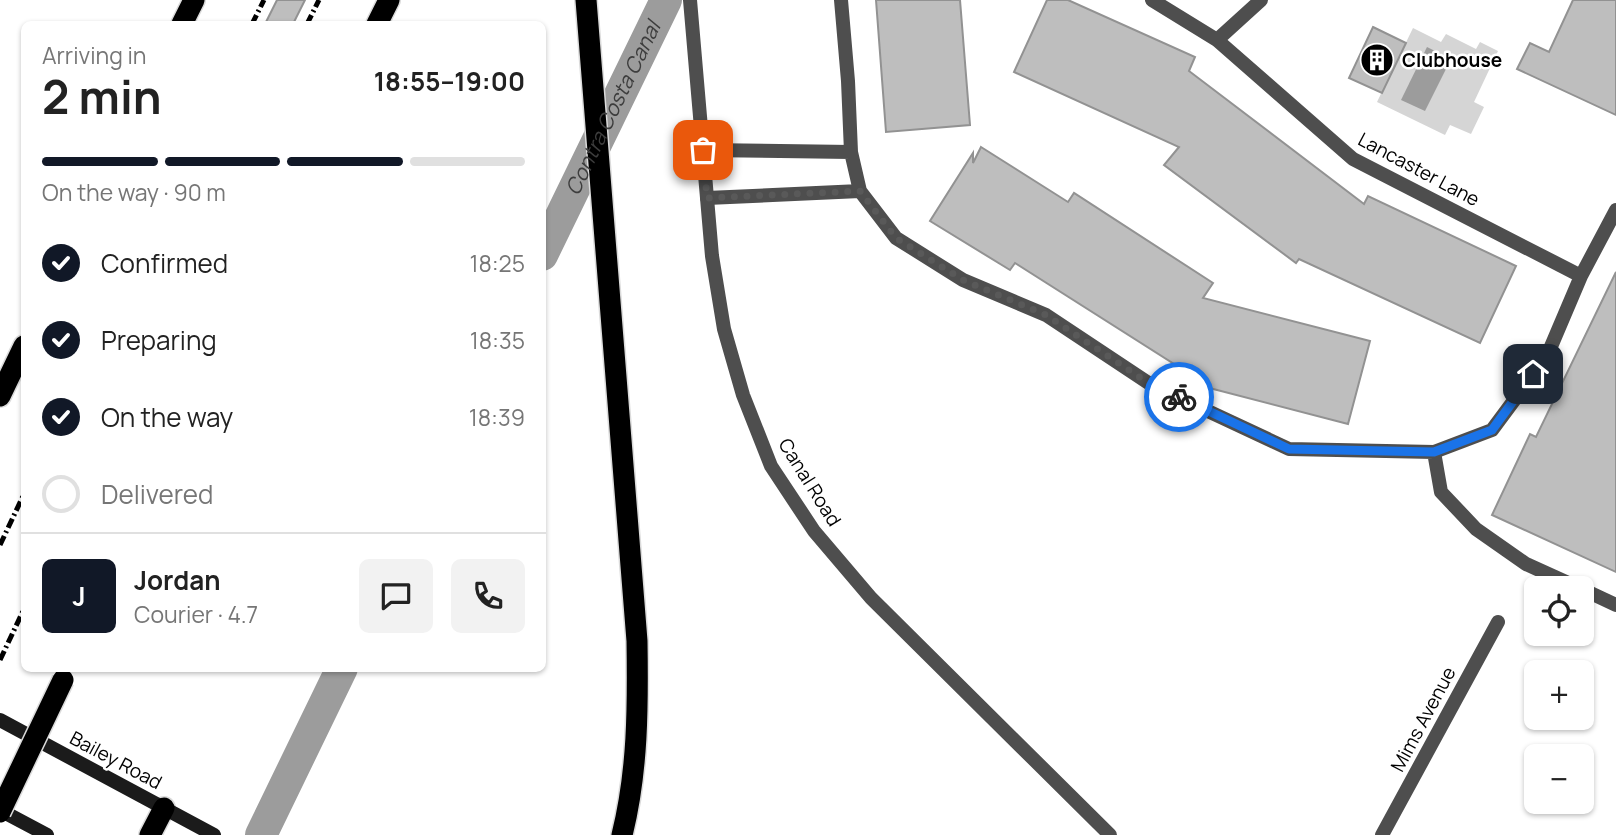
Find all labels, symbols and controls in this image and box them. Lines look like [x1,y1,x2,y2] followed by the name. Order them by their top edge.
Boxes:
[558,14,668,199] water label: Contra Costa Canal
[42,39,147,71] text: Arriving in
[1358,41,1396,79] building icon: Clubhouse
[1402,47,1502,73] place label: Clubhouse
[374,63,525,99] text: 18:55–19:00
[42,65,162,128] text: 2 min
[673,120,733,180] pin
[1354,126,1484,212] street label: Lancaster Lane
[684,131,722,169] icon: bag
[42,176,226,208] text: On the way · 90 m
[42,244,80,282] icon: check
[101,245,228,281] text: Confirmed
[469,247,525,279] text: 18:25
[42,321,80,359] icon: check
[101,322,217,358] text: Preparing
[470,324,525,356] text: 18:35
[1503,344,1563,404] pin
[1514,355,1552,393] icon: home
[1144,362,1214,432] courier
[1160,378,1198,416] icon: bike
[42,398,80,436] icon: check
[101,399,233,435] text: On the way
[469,401,525,433] text: 18:39
[773,433,847,531] street label: Canal Road
[101,476,213,512] text: Delivered
[359,559,433,633] button: chat
[451,559,525,633] button: phone
[134,562,220,598] text: Jordan
[1524,576,1594,814] map controls
[1524,576,1594,646] button: locate
[72,578,86,614] text: J
[134,598,258,630] text: Courier · 4.7
[1524,660,1594,730] button: +
[1384,662,1462,776] street label: Mims Avenue
[65,725,167,795] street label: Bailey Road
[1524,744,1594,814] button: −

